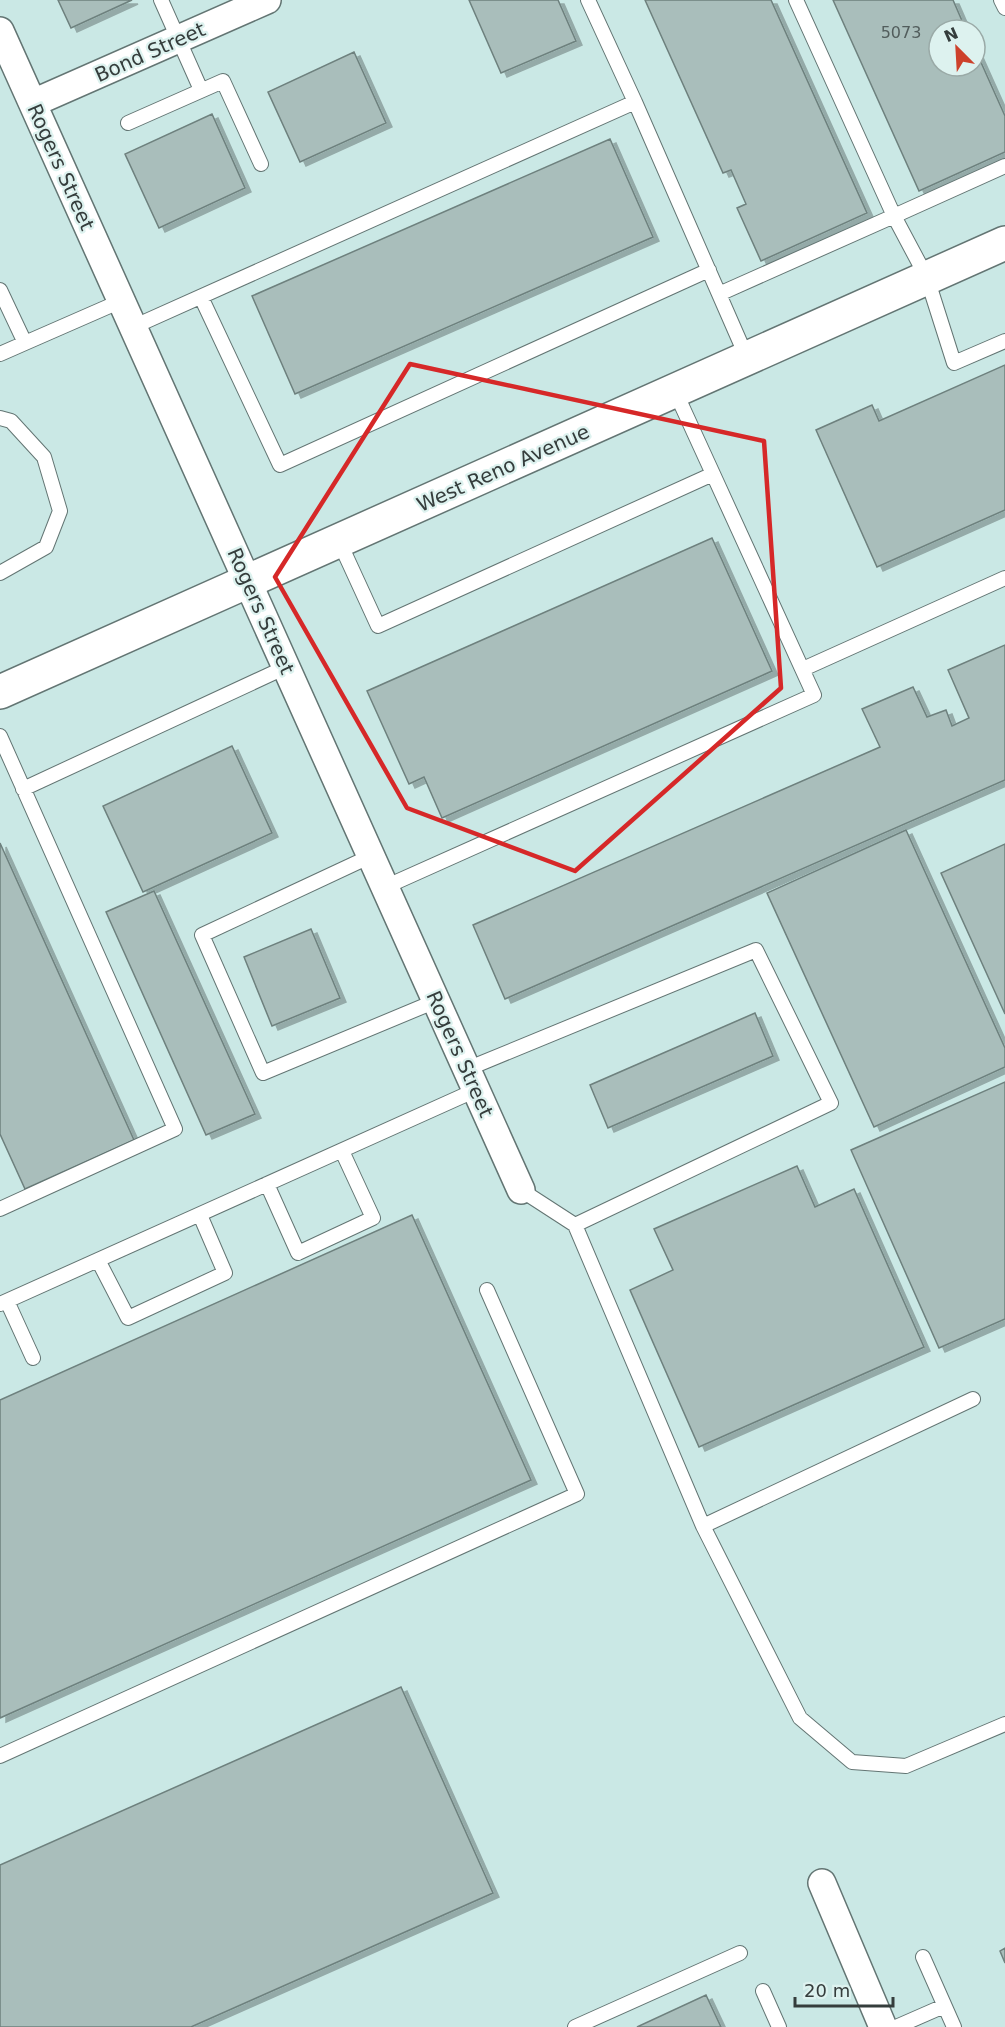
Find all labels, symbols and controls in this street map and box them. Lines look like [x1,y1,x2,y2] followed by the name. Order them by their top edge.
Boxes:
[91,17,209,87] street label: Bond Street
[927,18,987,78] north arrow
[881,23,921,42] house number: 5073
[941,23,961,46] text: N
[22,100,100,234] street label: Rogers Street
[413,419,593,517] street label: West Reno Avenue
[222,544,300,678] street label: Rogers Street
[421,987,499,1121] street label: Rogers Street
[795,1970,892,2008] scale bar
[804,1980,850,2001] text: 20 m

